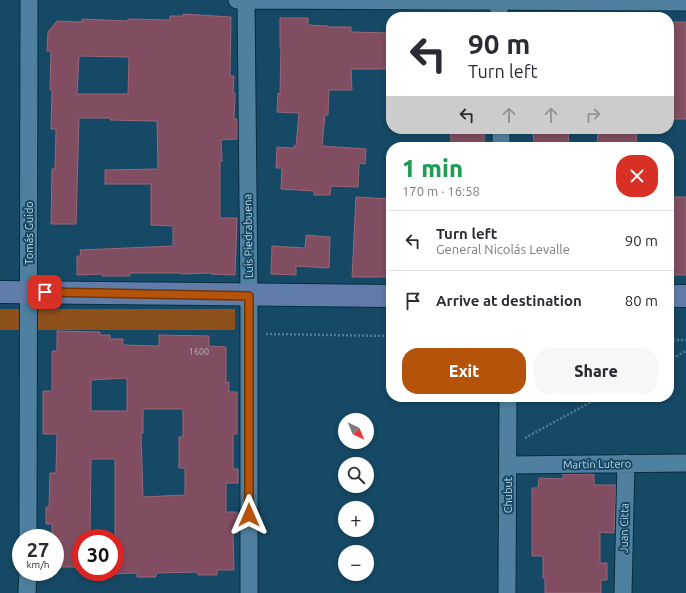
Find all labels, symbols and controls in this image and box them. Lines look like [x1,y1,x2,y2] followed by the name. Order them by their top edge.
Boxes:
[402,28,454,80] icon: left
[468,28,530,59] text: 90 m
[468,61,538,81] text: Turn left
[456,104,478,126] icon: left
[498,104,520,126] icon: ahead
[540,104,562,126] icon: ahead
[582,104,604,126] icon: right
[402,155,463,182] text: 1 min
[616,155,658,197] button: close
[402,184,480,198] text: 170 m · 16:58
[241,194,255,278] street label: Luis Piedrabuena
[23,201,35,265] street label: Tomás Guido
[436,225,497,242] text: Turn left
[402,230,424,252] icon: left
[625,232,658,249] text: 90 m
[436,242,570,256] text: General Nicolás Levalle
[28,275,62,309] pin
[34,281,56,303] icon: arrive
[402,290,424,312] icon: arrive
[436,292,582,309] text: Arrive at destination
[625,292,658,309] text: 80 m
[189,347,209,357] house number: 1600
[402,348,526,394] button: Exit
[534,348,658,394] button: Share
[338,413,374,449] north arrow
[338,413,374,581] map controls
[338,457,374,493] button: search
[563,457,631,471] street label: Martín Lutero
[502,476,514,513] street label: Chubut
[228,494,270,536] position arrow
[338,501,374,537] button: +
[618,503,630,553] street label: Juan Citta
[72,529,124,581] speed limit sign: 30
[27,538,49,561] text: 27
[338,545,374,581] button: −
[26,559,50,570] text: km/h

